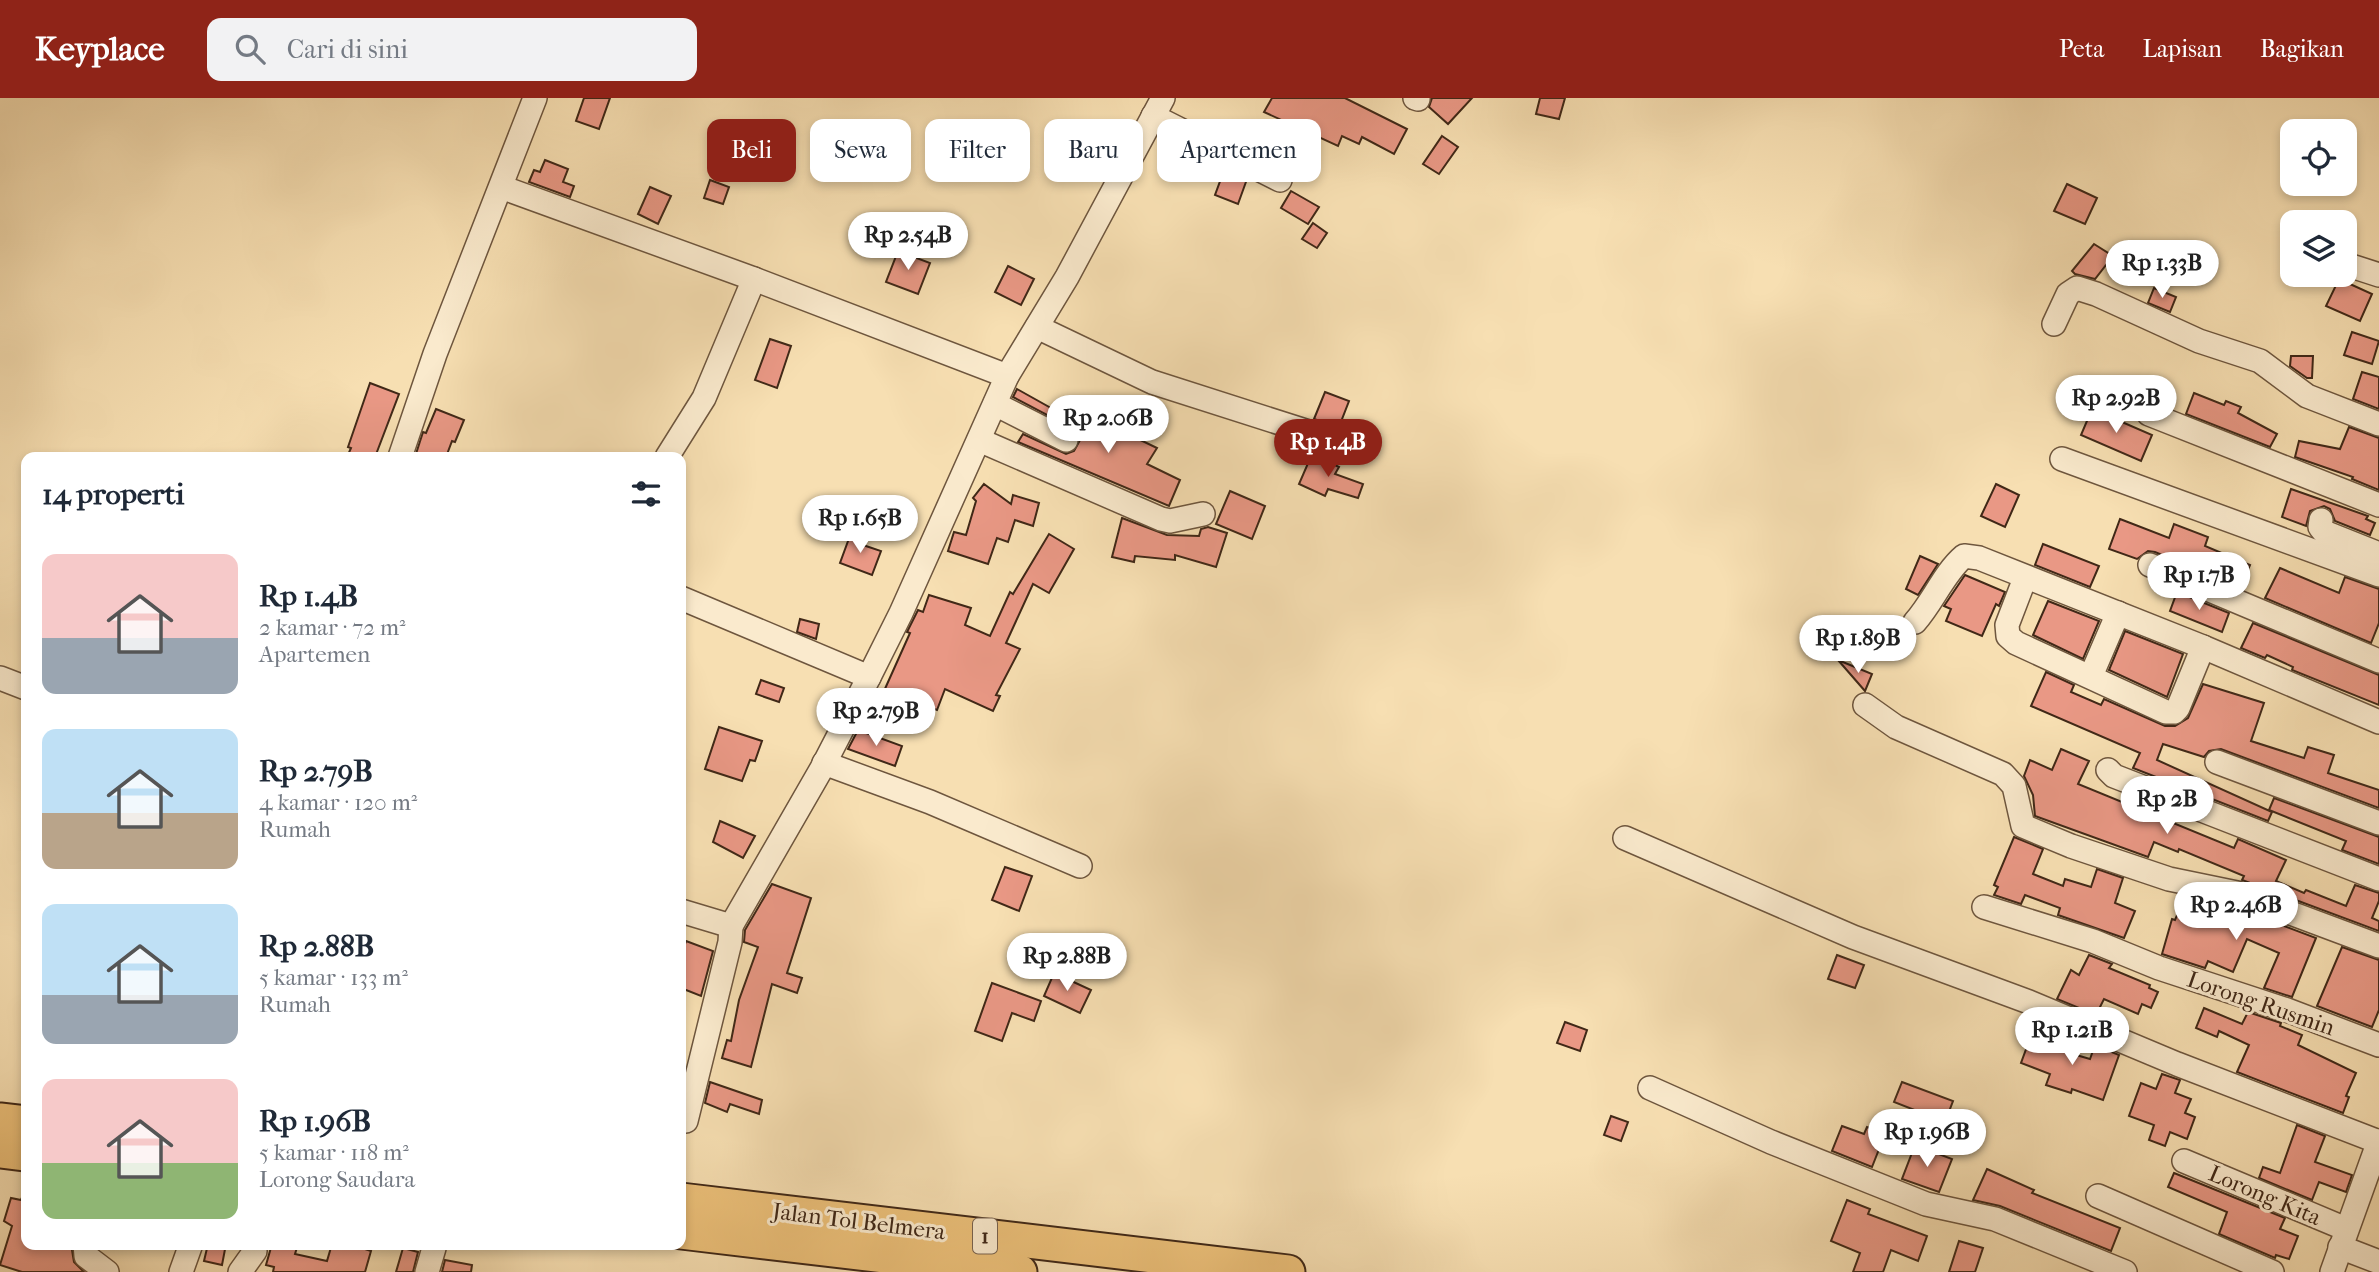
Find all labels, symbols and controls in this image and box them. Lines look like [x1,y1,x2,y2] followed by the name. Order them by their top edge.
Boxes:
[207,18,697,81] search box
[35,30,165,69] text: Keyplace
[231,30,269,68] icon: search
[287,34,408,65] text: Cari di sini
[2059,35,2104,63] text: Peta
[2142,35,2222,63] text: Lapisan
[2260,35,2344,63] text: Bagikan
[707,119,796,182] chip: Beli
[810,119,911,182] chip: Sewa
[925,119,1030,182] chip: Filter
[1044,119,1143,182] chip: Baru
[1157,119,1321,182] chip: Apartemen
[2280,119,2357,287] map controls
[2280,119,2357,196] button: locate
[2280,210,2357,287] button: layers
[836,212,980,272] pin: Rp 2.54B
[864,221,952,248] text: Rp 2.54B
[2090,240,2234,300] pin: Rp 1.33B
[2122,249,2202,276] text: Rp 1.33B
[2044,376,2188,435] pin: Rp 2.92B
[2072,384,2160,411] text: Rp 2.92B
[1036,396,1180,455] pin: Rp 2.06B
[1063,404,1153,431] text: Rp 2.06B
[1263,420,1393,479] pin: Rp 1.4B
[1290,428,1366,455] text: Rp 1.4B
[627,475,665,513] icon: filters
[42,477,184,512] text: 14 properti
[788,496,932,555] pin: Rp 1.65B
[818,504,902,531] text: Rp 1.65B
[2134,552,2264,612] pin: Rp 1.7B
[2163,561,2235,588] text: Rp 1.7B
[259,579,358,614] text: Rp 1.4B
[98,582,182,666] icon: home
[259,614,406,641] text: 2 kamar · 72 m²
[1786,616,1930,675] pin: Rp 1.89B
[1815,624,1901,651] text: Rp 1.89B
[259,641,370,668] text: Apartemen
[804,688,948,748] pin: Rp 2.79B
[832,697,920,724] text: Rp 2.79B
[259,754,373,789] text: Rp 2.79B
[98,757,182,841] icon: home
[2118,776,2216,836] pin: Rp 2B
[2137,785,2197,812] text: Rp 2B
[259,789,417,816] text: 4 kamar · 120 m²
[259,816,331,843] text: Rumah
[2164,882,2308,942] pin: Rp 2.46B
[2190,891,2282,918] text: Rp 2.46B
[259,929,374,964] text: Rp 2.88B
[98,932,182,1016] icon: home
[995,934,1139,993] pin: Rp 2.88B
[1023,942,1111,969] text: Rp 2.88B
[259,964,408,991] text: 5 kamar · 133 m²
[2183,966,2339,1042] street label: Lorong Rusmin
[259,991,331,1018] text: Rumah
[2000,1007,2144,1067] pin: Rp 1.21B
[2031,1016,2113,1043] text: Rp 1.21B
[259,1104,371,1139] text: Rp 1.96B
[98,1107,182,1191] icon: home
[1855,1110,1999,1169] pin: Rp 1.96B
[1884,1118,1970,1145] text: Rp 1.96B
[259,1139,409,1166] text: 5 kamar · 118 m²
[2205,1160,2325,1231] street label: Lorong Kita
[259,1166,415,1193] text: Lorong Saudara
[769,1197,947,1246] street label: Jalan Tol Belmera
[973,1218,997,1254] road number: 1

